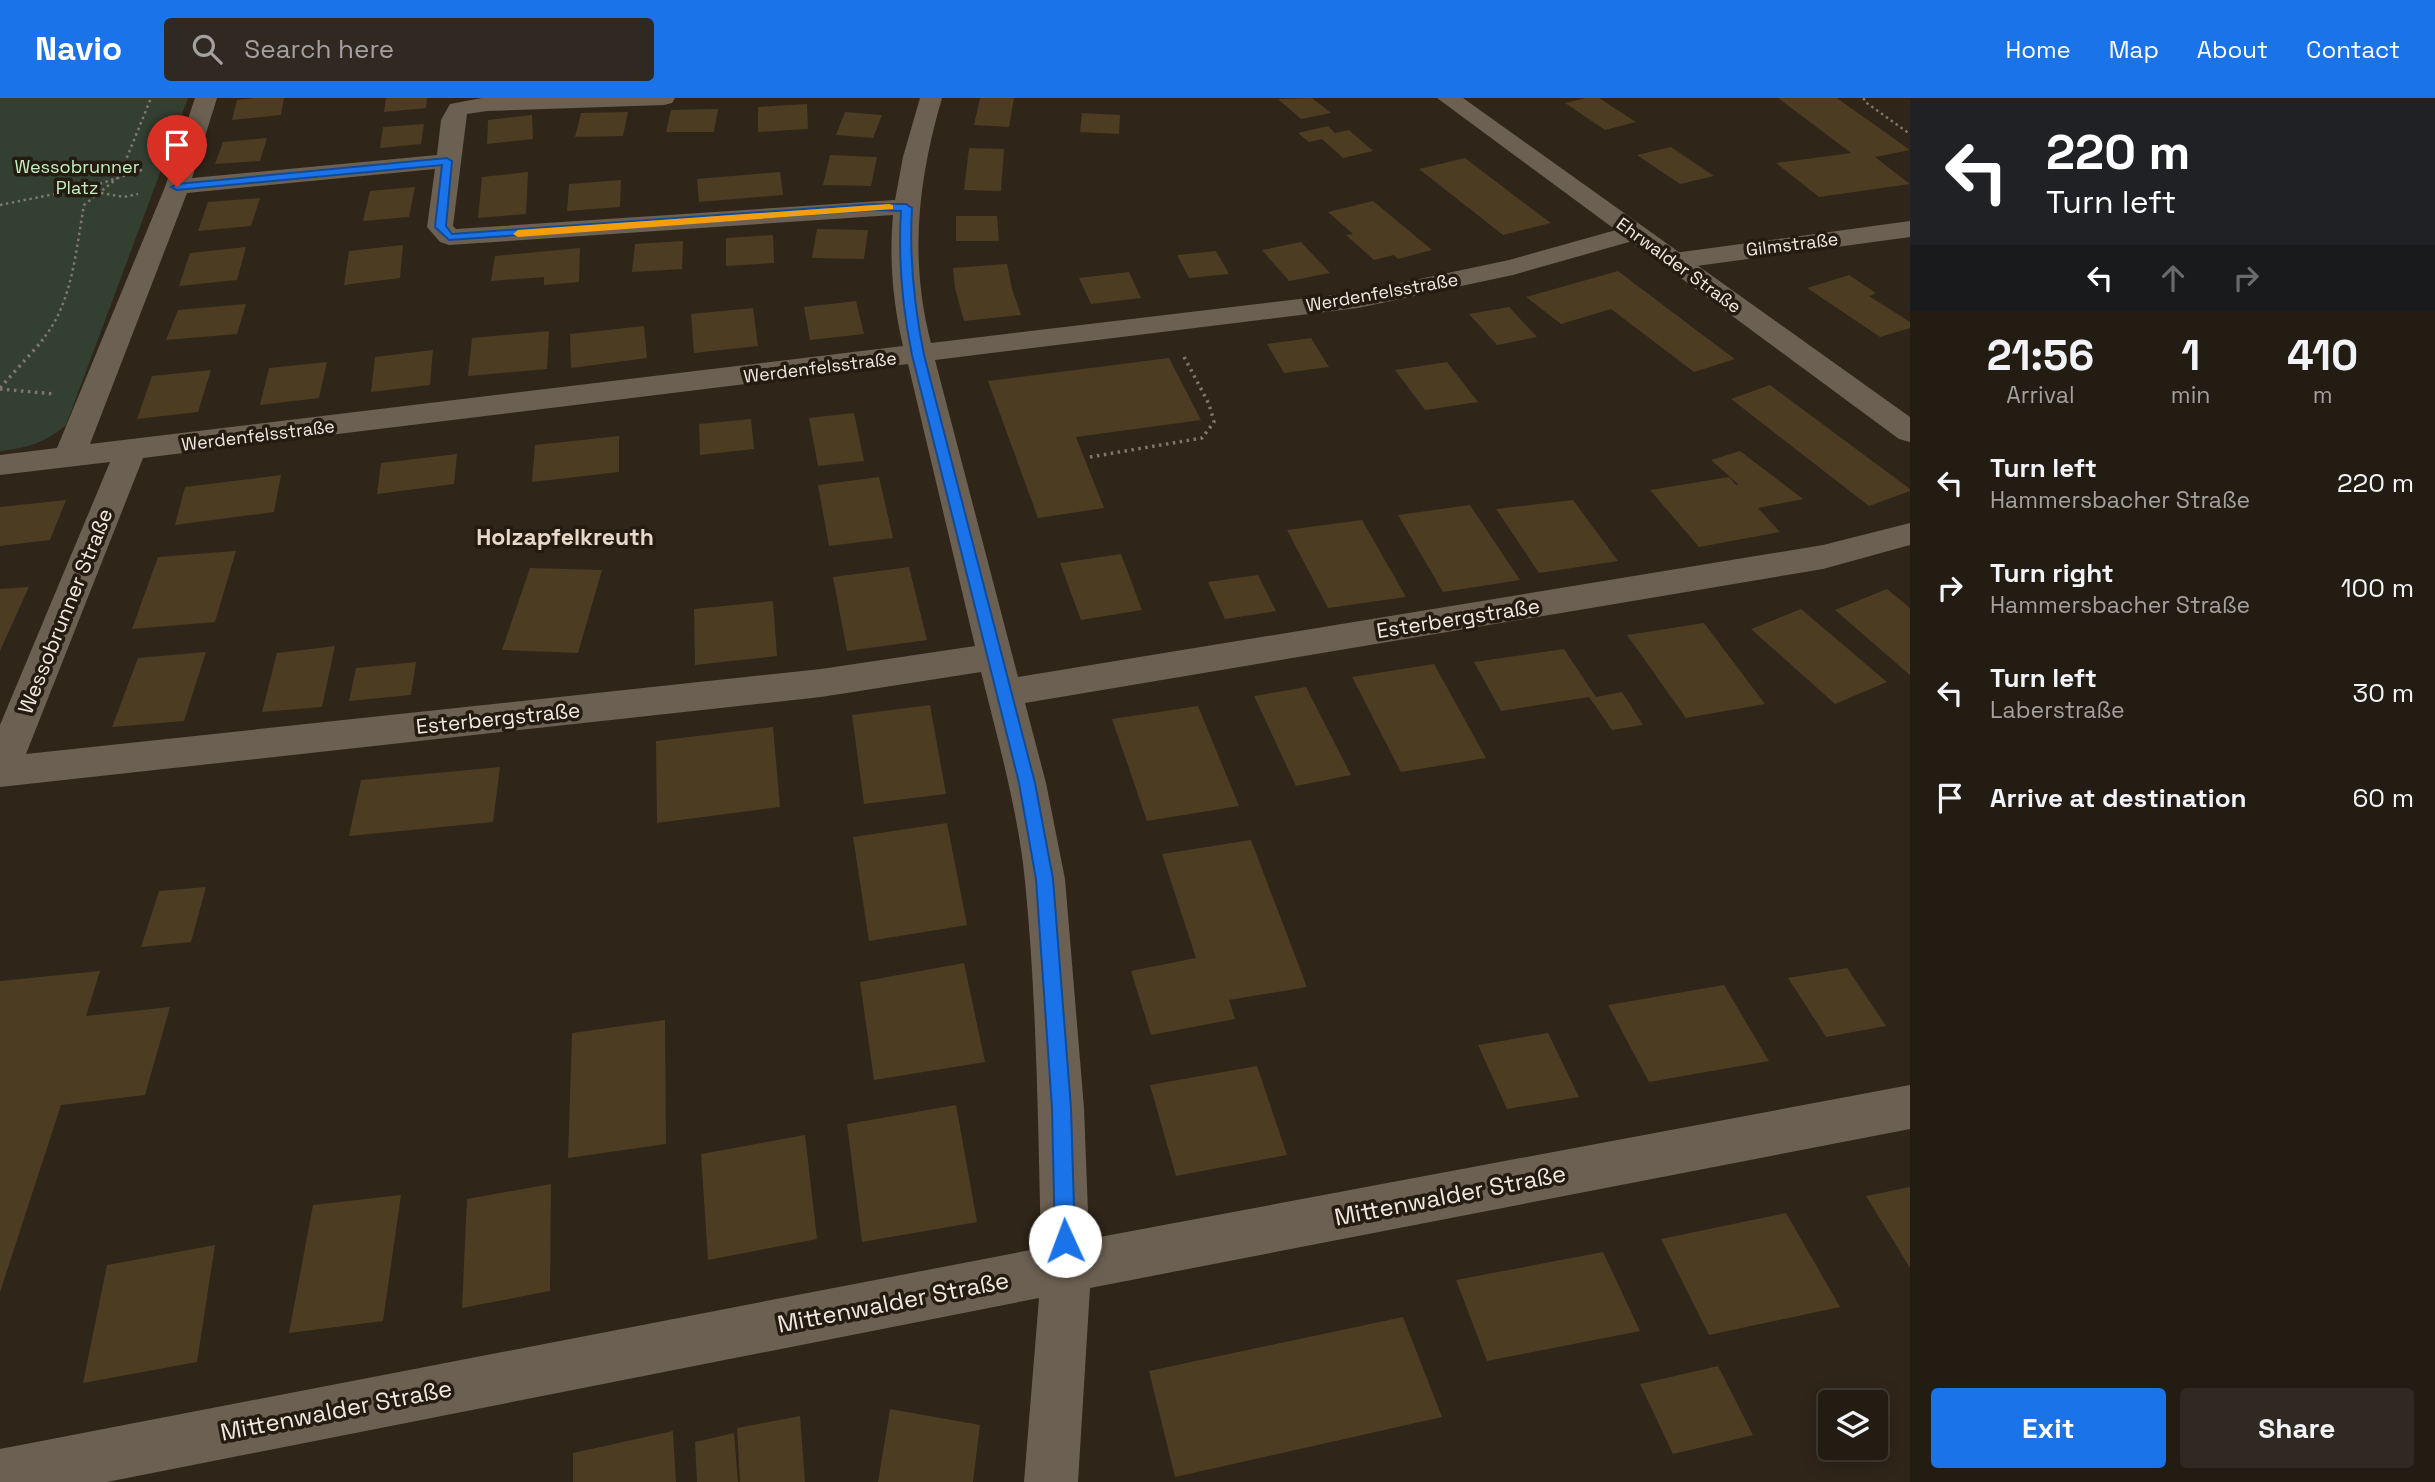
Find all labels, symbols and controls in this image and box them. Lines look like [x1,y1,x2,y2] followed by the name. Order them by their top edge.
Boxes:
[164,18,654,81] search box
[35,28,122,70] text: Navio
[188,30,226,68] icon: search
[244,32,394,66] text: Search here
[2005,34,2071,65] text: Home
[2109,34,2159,65] text: Map
[2197,34,2268,65] text: About
[2306,34,2400,65] text: Contact
[147,115,207,187] pin
[2046,121,2190,183] text: 220 m
[158,126,196,164] icon: arrive
[1931,126,2022,217] icon: left
[14,155,140,199] park label: Wessobrunner Platz
[2046,182,2176,222] text: Turn left
[1612,212,1746,318] street label: Ehrwalder Straße
[1745,227,1839,261] street label: Gilmstraße
[2081,259,2119,297] icon: left
[2154,259,2192,297] icon: ahead
[2227,259,2265,297] icon: right
[1304,267,1460,317] street label: Werdenfelsstraße
[1987,329,2094,382] text: 21:56
[2181,329,2200,382] text: 1
[2287,329,2358,382] text: 410
[742,346,898,388] street label: Werdenfelsstraße
[2006,380,2075,410] text: Arrival
[2171,380,2210,410] text: min
[2313,380,2333,410] text: m
[180,414,336,456] street label: Werdenfelsstraße
[1990,451,2097,485] text: Turn left
[1931,464,1969,502] icon: left
[2337,466,2414,500] text: 220 m
[1990,485,2250,515] text: Hammersbacher Straße
[11,504,119,718] street label: Wessobrunner Straße
[476,522,654,552] district label: Holzapfelkreuth
[1990,556,2114,590] text: Turn right
[1931,569,1969,607] icon: right
[2341,571,2414,605] text: 100 m
[1990,590,2250,620] text: Hammersbacher Straße
[1374,592,1542,644] street label: Esterbergstraße
[1990,661,2097,695] text: Turn left
[1931,674,1969,712] icon: left
[2353,676,2414,710] text: 30 m
[1990,695,2125,725] text: Laberstraße
[415,696,581,740] street label: Esterbergstraße
[1931,779,1969,817] icon: arrive
[1990,781,2247,815] text: Arrive at destination
[2352,781,2414,815] text: 60 m
[1332,1157,1568,1233] street label: Mittenwalder Straße
[1028,1204,1102,1278] position arrow
[775,1264,1011,1340] street label: Mittenwalder Straße
[218,1372,454,1448] street label: Mittenwalder Straße
[1931,1388,2166,1468] button: Exit
[2180,1388,2414,1468] button: Share
[1818,1390,1888,1460] map controls
[1818,1390,1888,1460] button: layers

